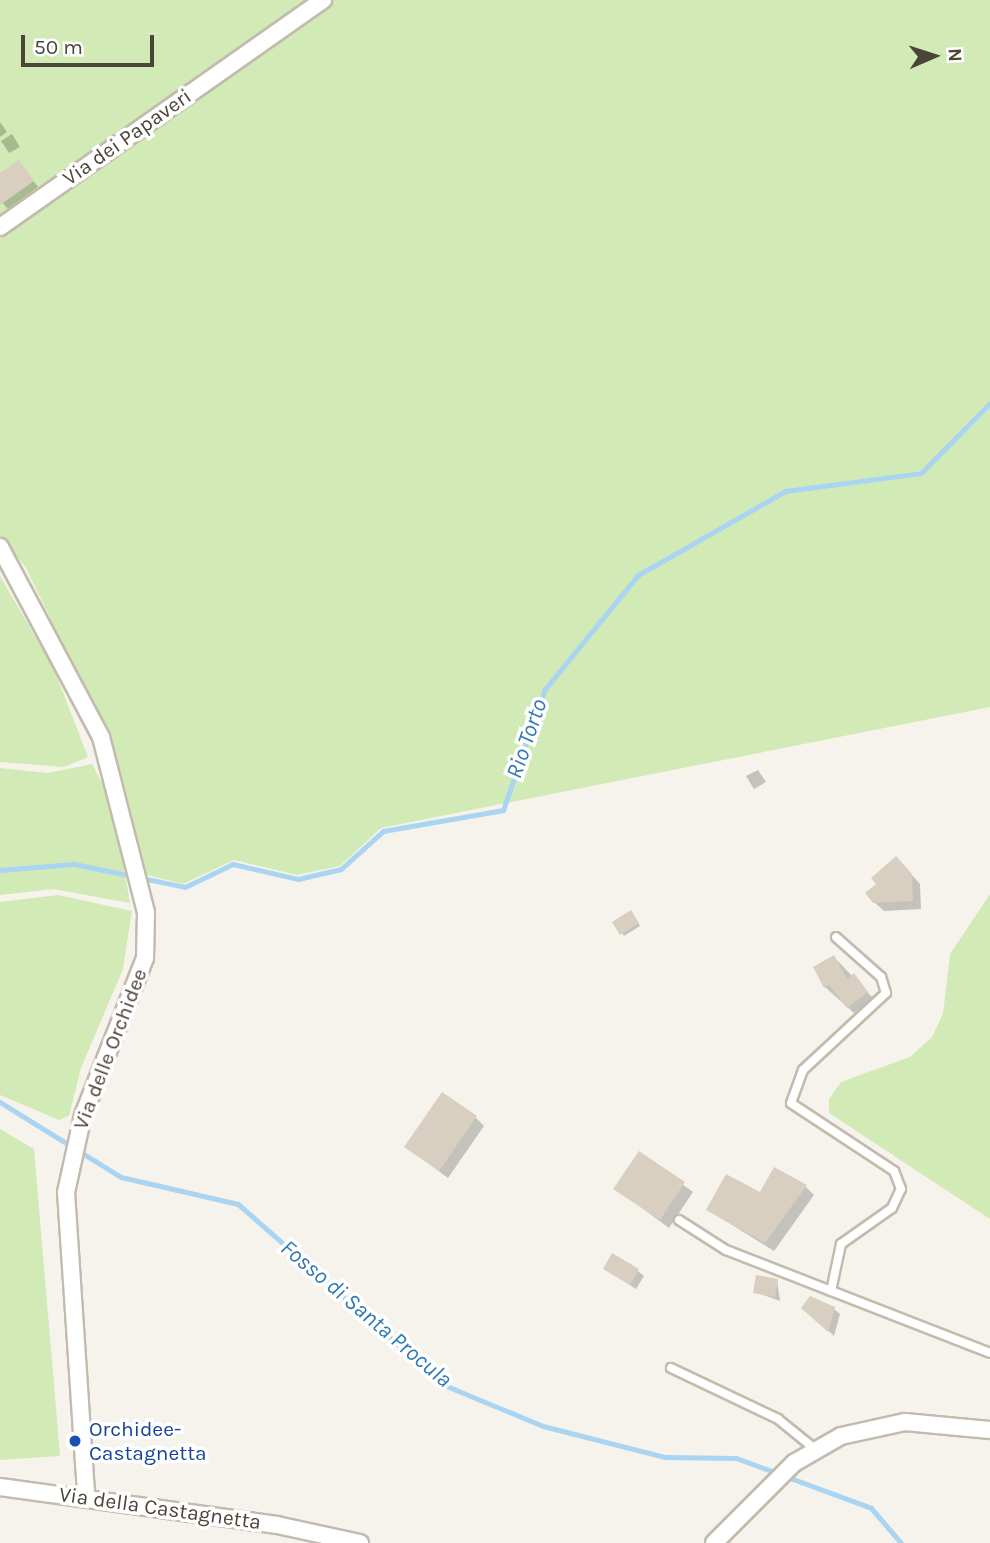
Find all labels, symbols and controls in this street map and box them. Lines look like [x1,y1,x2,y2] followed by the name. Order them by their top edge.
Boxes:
[24,21,158,65] scale bar
[899,21,969,91] north arrow
[34,35,83,59] text: 50 m
[944,48,966,62] text: N
[58,83,196,191] street label: Via dei Papaveri
[501,696,553,782] water label: Rio Torto
[68,965,152,1133] street label: Via delle Orchidee
[275,1234,457,1394] water label: Fosso di Santa Procula
[89,1416,207,1466] place label: Orchidee- Castagnetta
[67,1433,83,1449] marker: Orchidee- Castagnetta
[57,1481,263,1535] street label: Via della Castagnetta

